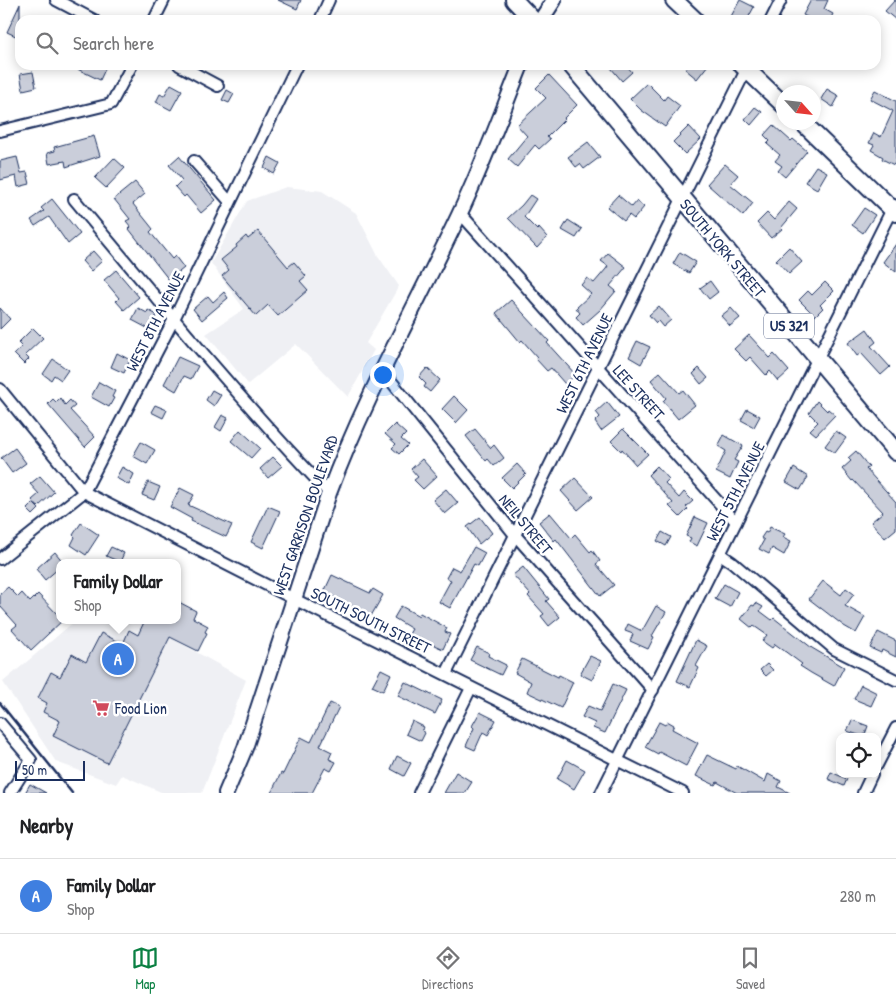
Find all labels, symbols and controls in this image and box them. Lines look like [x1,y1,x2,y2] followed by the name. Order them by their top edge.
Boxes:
[15,15,881,70] search box
[33,29,61,57] icon: search
[73,30,154,56] text: Search here
[776,85,821,130] north arrow
[675,194,771,302] street label: SOUTH YORK STREET
[120,267,190,375] street label: WEST 8TH AVENUE
[550,309,618,417] street label: WEST 6TH AVENUE
[764,314,814,338] road number: US 321
[608,360,670,425] street label: LEE STREET
[370,362,396,388] your location
[267,432,343,598] street label: WEST GARRISON BOULEVARD
[700,437,770,545] street label: WEST 5TH AVENUE
[494,489,558,559] street label: NEIL STREET
[56,559,181,624] popup
[74,568,163,594] text: Family Dollar
[307,581,435,659] street label: SOUTH SOUTH STREET
[74,594,101,616] text: Shop
[102,640,134,678] pin: A
[114,697,167,719] place label: Food Lion
[91,698,111,718] supermarket icon: Food Lion
[836,733,881,778] map controls
[836,733,881,778] button: locate
[15,758,85,781] scale bar
[22,760,47,779] text: 50 m
[20,811,73,840] text: Nearby
[67,872,156,898] text: Family Dollar
[32,885,40,907] text: A
[840,885,876,907] text: 280 m
[67,898,94,920] text: Shop
[131,944,159,993] tab: Map
[422,944,473,993] tab: Directions
[736,944,765,993] tab: Saved

